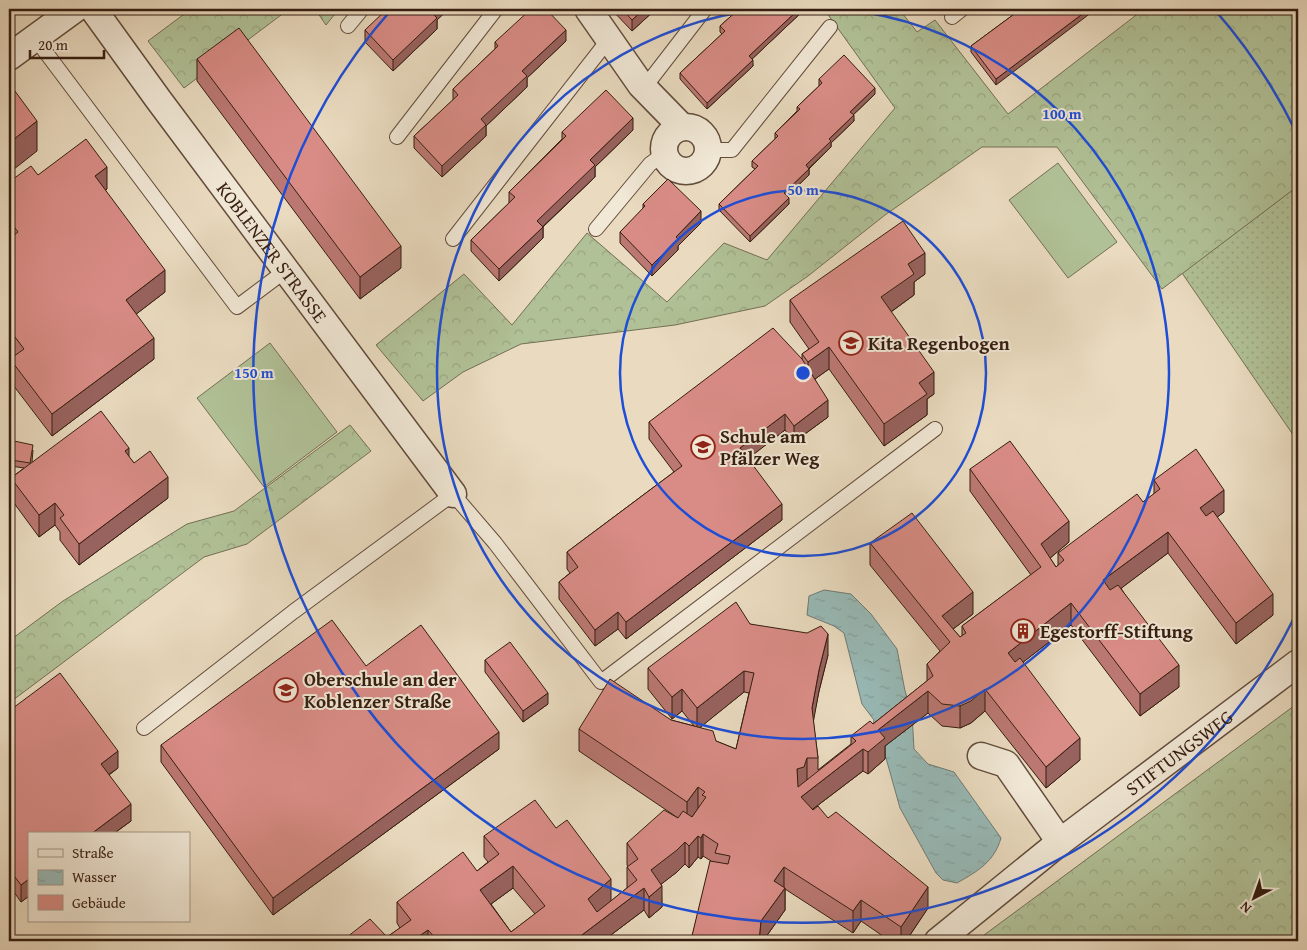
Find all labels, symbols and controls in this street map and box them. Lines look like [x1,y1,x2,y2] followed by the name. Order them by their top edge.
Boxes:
[30,28,104,60] scale bar
[38,34,69,55] text: 20 m
[1042,103,1082,124] text: 100 m
[210,176,335,329] street label: KOBLENZER STRASSE
[787,179,819,200] text: 50 m
[868,329,1011,357] place label: Kita Regenbogen
[838,330,864,356] school or university icon: Kita Regenbogen
[234,362,274,383] text: 150 m
[794,364,812,382] centre of rings
[720,422,820,472] place label: Schule am Pfälzer Weg
[690,434,716,460] school or university icon: Schule am Pfälzer Weg
[1040,617,1194,645] place label: Egestorff-Stiftung
[1010,618,1036,644] building icon: Egestorff-Stiftung
[304,665,457,715] place label: Oberschule an der Koblenzer Straße
[273,677,299,703] school or university icon: Oberschule an der Koblenzer Straße
[1119,703,1239,802] street label: STIFTUNGSWEG
[28,832,190,922] legend
[72,842,114,863] text: Straße
[72,866,116,887] text: Wasser
[1230,872,1280,922] north arrow
[72,892,126,913] text: Gebäude
[1235,897,1256,918] text: N

